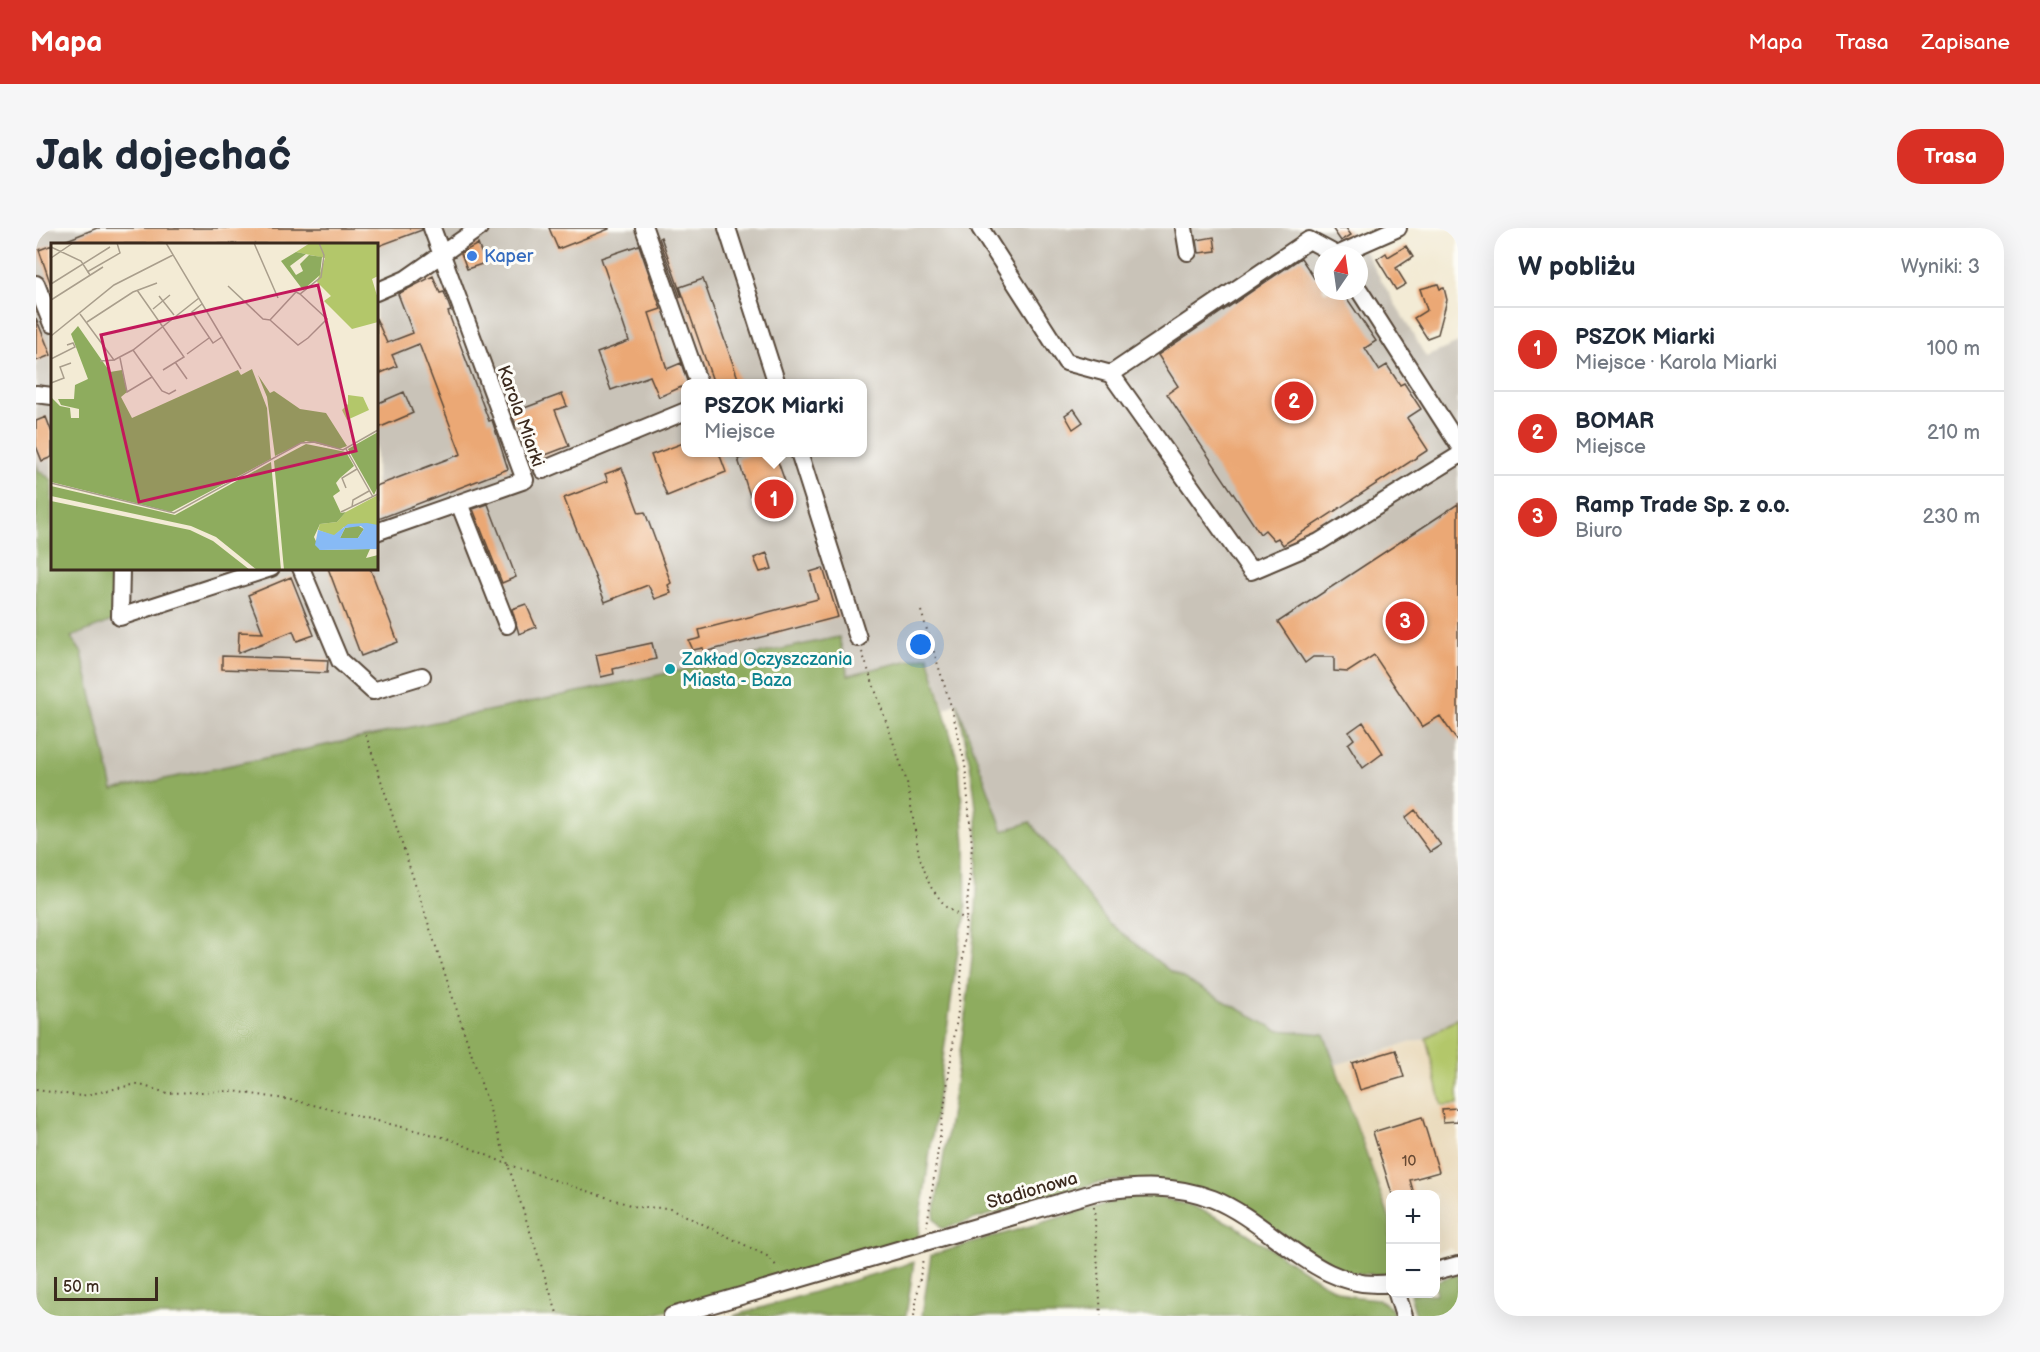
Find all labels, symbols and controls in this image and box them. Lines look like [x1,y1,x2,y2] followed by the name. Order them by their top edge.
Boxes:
[30,26,102,59] text: Mapa
[1749,30,1803,55] text: Mapa
[1836,30,1889,55] text: Trasa
[1922,30,2010,55] text: Zapisane
[1897,129,2004,184] button: Trasa
[36,131,291,182] text: Jak dojechać
[51,243,378,570] inset map
[484,246,534,267] place label: Kaper
[1314,246,1368,300] north arrow
[465,249,479,263] marker: Kaper
[1518,252,1636,283] text: W pobliżu
[1901,255,1980,279] text: Wyniki: 3
[1575,324,1715,351] text: PSZOK Miarki
[1533,337,1542,361] text: 1
[1927,337,1980,361] text: 100 m
[1575,351,1777,375] text: Miejsce · Karola Miarki
[492,363,549,470] street label: Karola Miarki
[1274,378,1314,423] pin: 2
[681,379,867,457] popup
[704,393,844,420] text: PSZOK Miarki
[1575,408,1654,435] text: BOMAR
[704,420,775,444] text: Miejsce
[1532,421,1543,445] text: 2
[1927,421,1980,445] text: 210 m
[1575,435,1646,459] text: Miejsce
[754,476,794,522] pin: 1
[1575,492,1790,519] text: Ramp Trade Sp. z o.o.
[1532,505,1543,529] text: 3
[1923,505,1980,529] text: 230 m
[1575,519,1623,543] text: Biuro
[1386,598,1424,644] pin: 3
[906,630,935,659] your location
[681,649,853,691] place label: Zakład Oczyszczania Miasta - Baza
[663,662,677,676] marker: Zakład Oczyszczania Miasta - Baza
[1402,1152,1416,1171] house number: 10
[984,1168,1080,1213] street label: Stadionowa
[1386,1190,1440,1298] map controls
[1386,1190,1440,1244] button: +
[1386,1244,1440,1298] button: −
[54,1274,158,1302] scale bar
[63,1278,99,1297] text: 50 m

